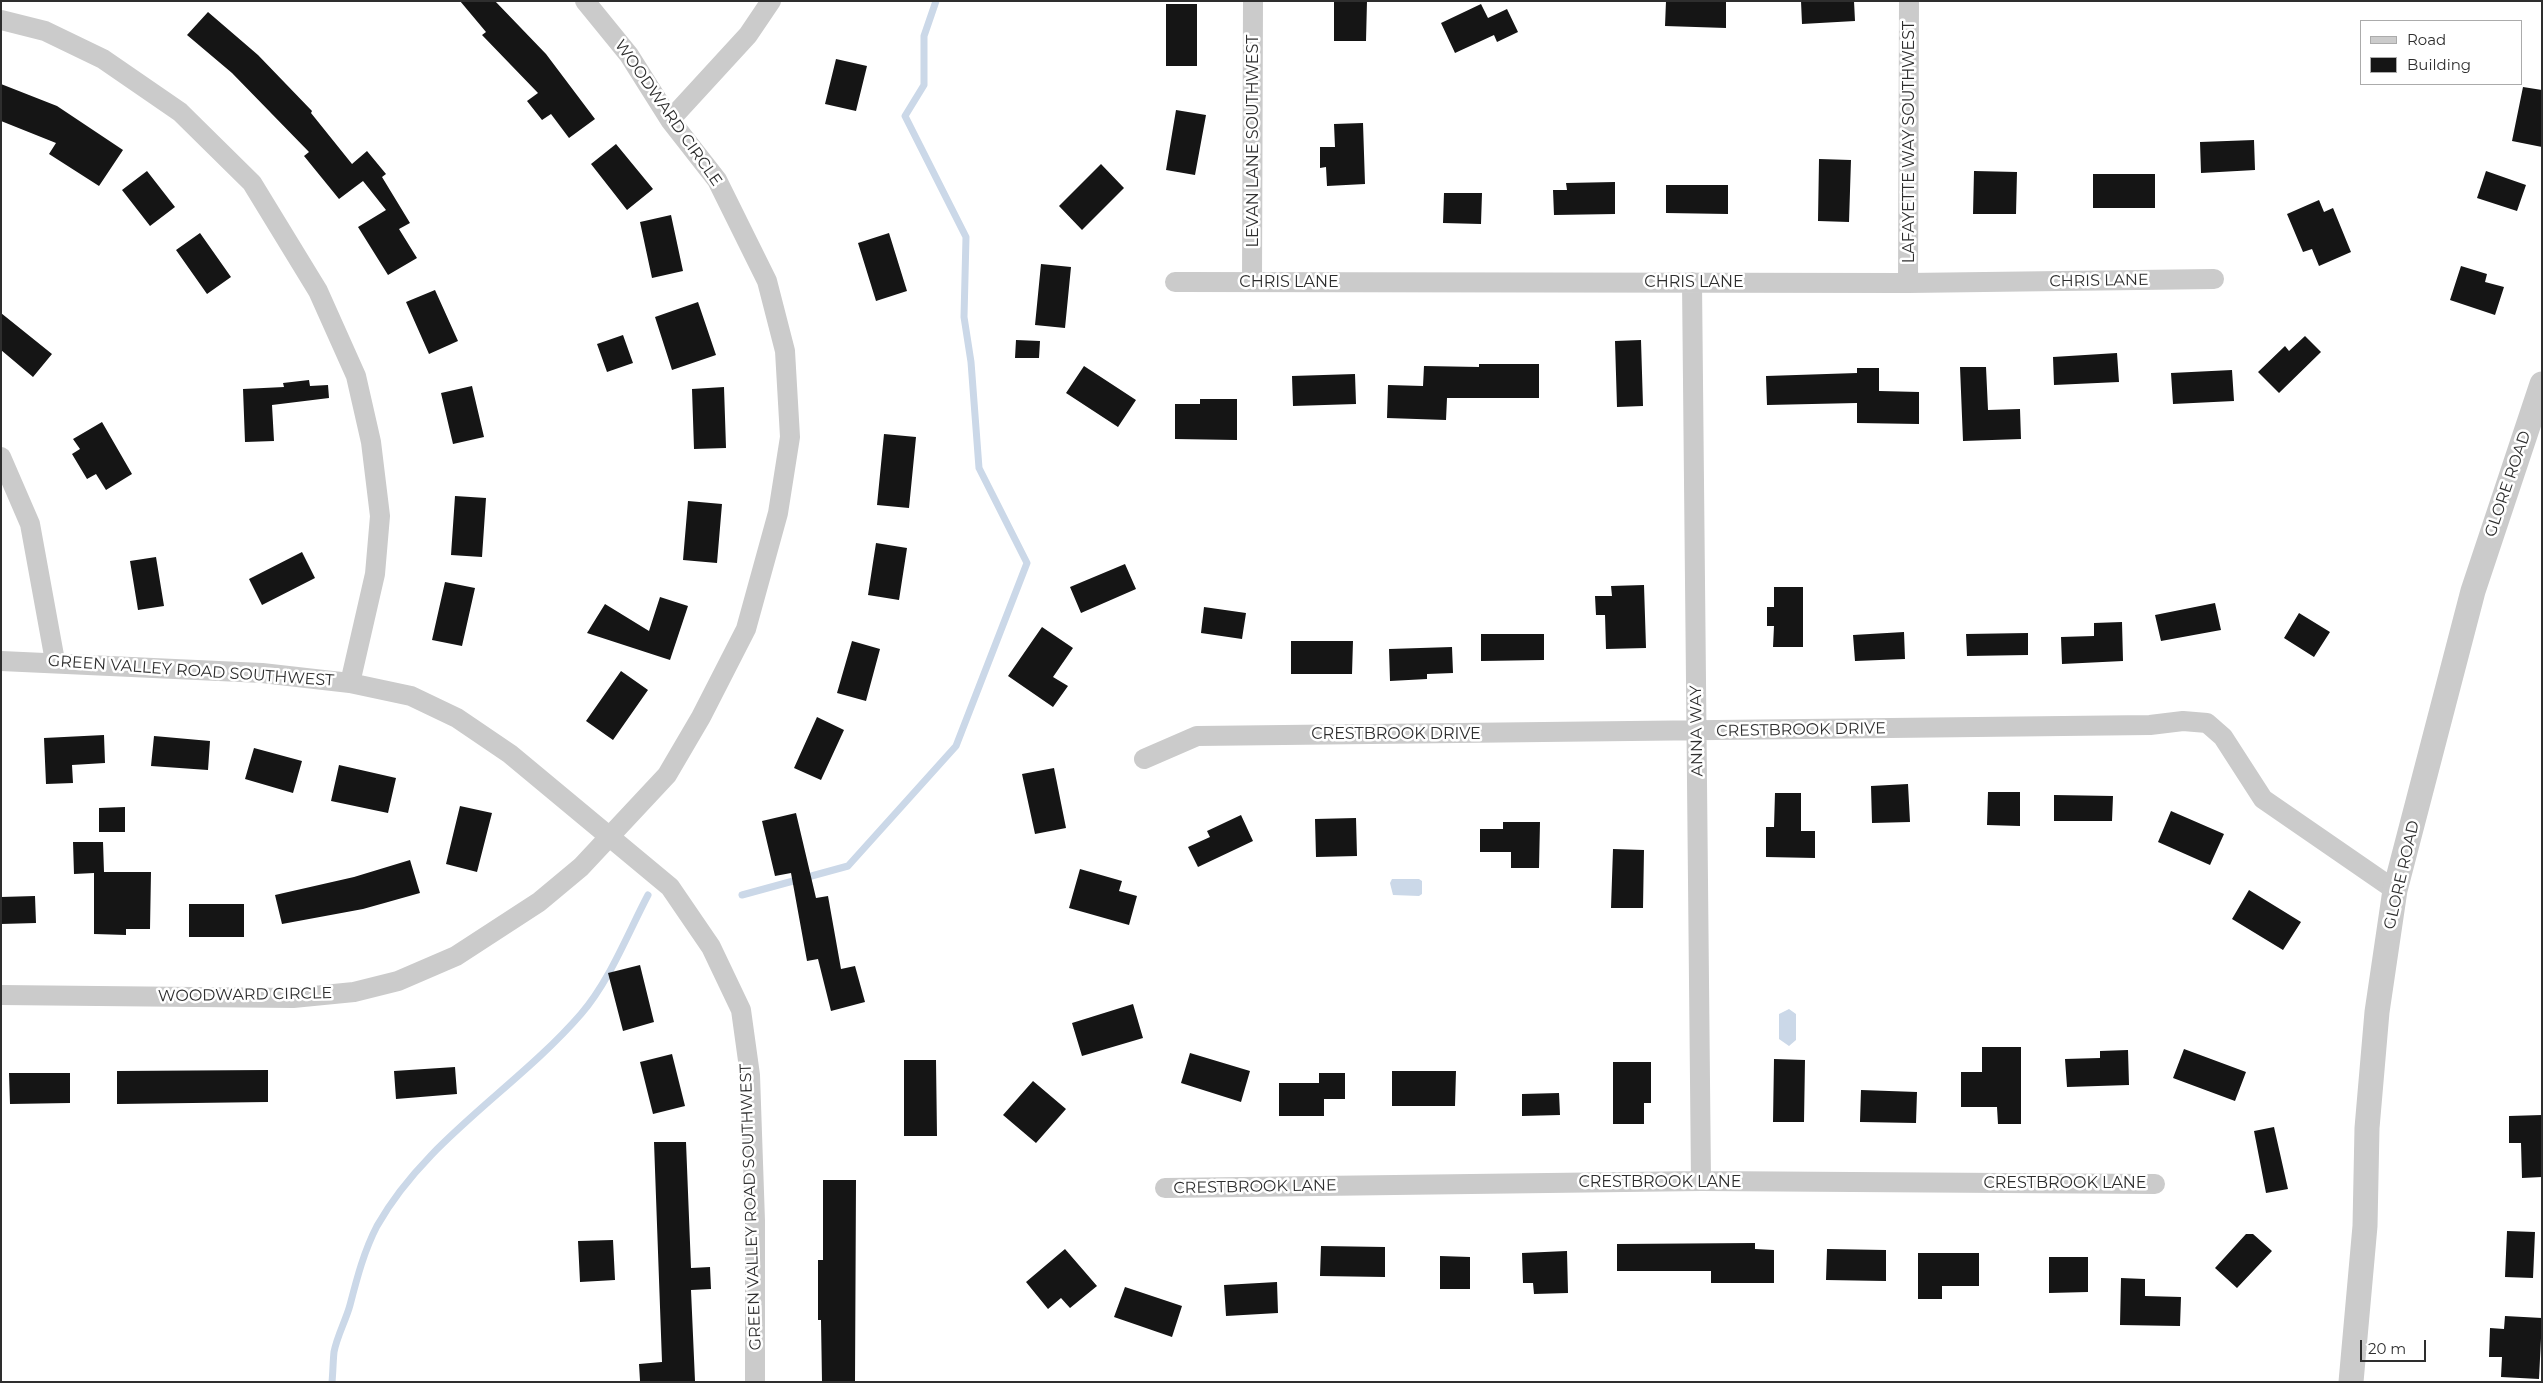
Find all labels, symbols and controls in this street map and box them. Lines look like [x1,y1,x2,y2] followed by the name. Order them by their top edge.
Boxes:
[2360,20,2523,85] legend
[1899,21,1919,263] street label: LAFAYETTE WAY SOUTHWEST
[2407,30,2446,49] text: Road
[1243,35,1263,247] street label: LEVAN LANE SOUTHWEST
[610,36,726,190] street label: WOODWARD CIRCLE
[2407,55,2471,74] text: Building
[2049,271,2149,291] street label: CHRIS LANE
[1239,272,1339,292] street label: CHRIS LANE
[1644,272,1744,292] street label: CHRIS LANE
[2481,428,2535,540] street label: GLORE ROAD
[47,651,335,691] street label: GREEN VALLEY ROAD SOUTHWEST
[1687,685,1707,777] street label: ANNA WAY
[1716,719,1886,741] street label: CRESTBROOK DRIVE
[1311,724,1481,744] street label: CRESTBROOK DRIVE
[2380,819,2424,931] street label: GLORE ROAD
[158,984,332,1006] street label: WOODWARD CIRCLE
[736,1063,766,1351] street label: GREEN VALLEY ROAD SOUTHWEST
[1578,1172,1742,1192] street label: CRESTBROOK LANE
[1983,1173,2147,1193] street label: CRESTBROOK LANE
[1173,1176,1337,1198] street label: CRESTBROOK LANE
[2363,1330,2429,1362] scale bar
[2368,1339,2406,1358] text: 20 m

